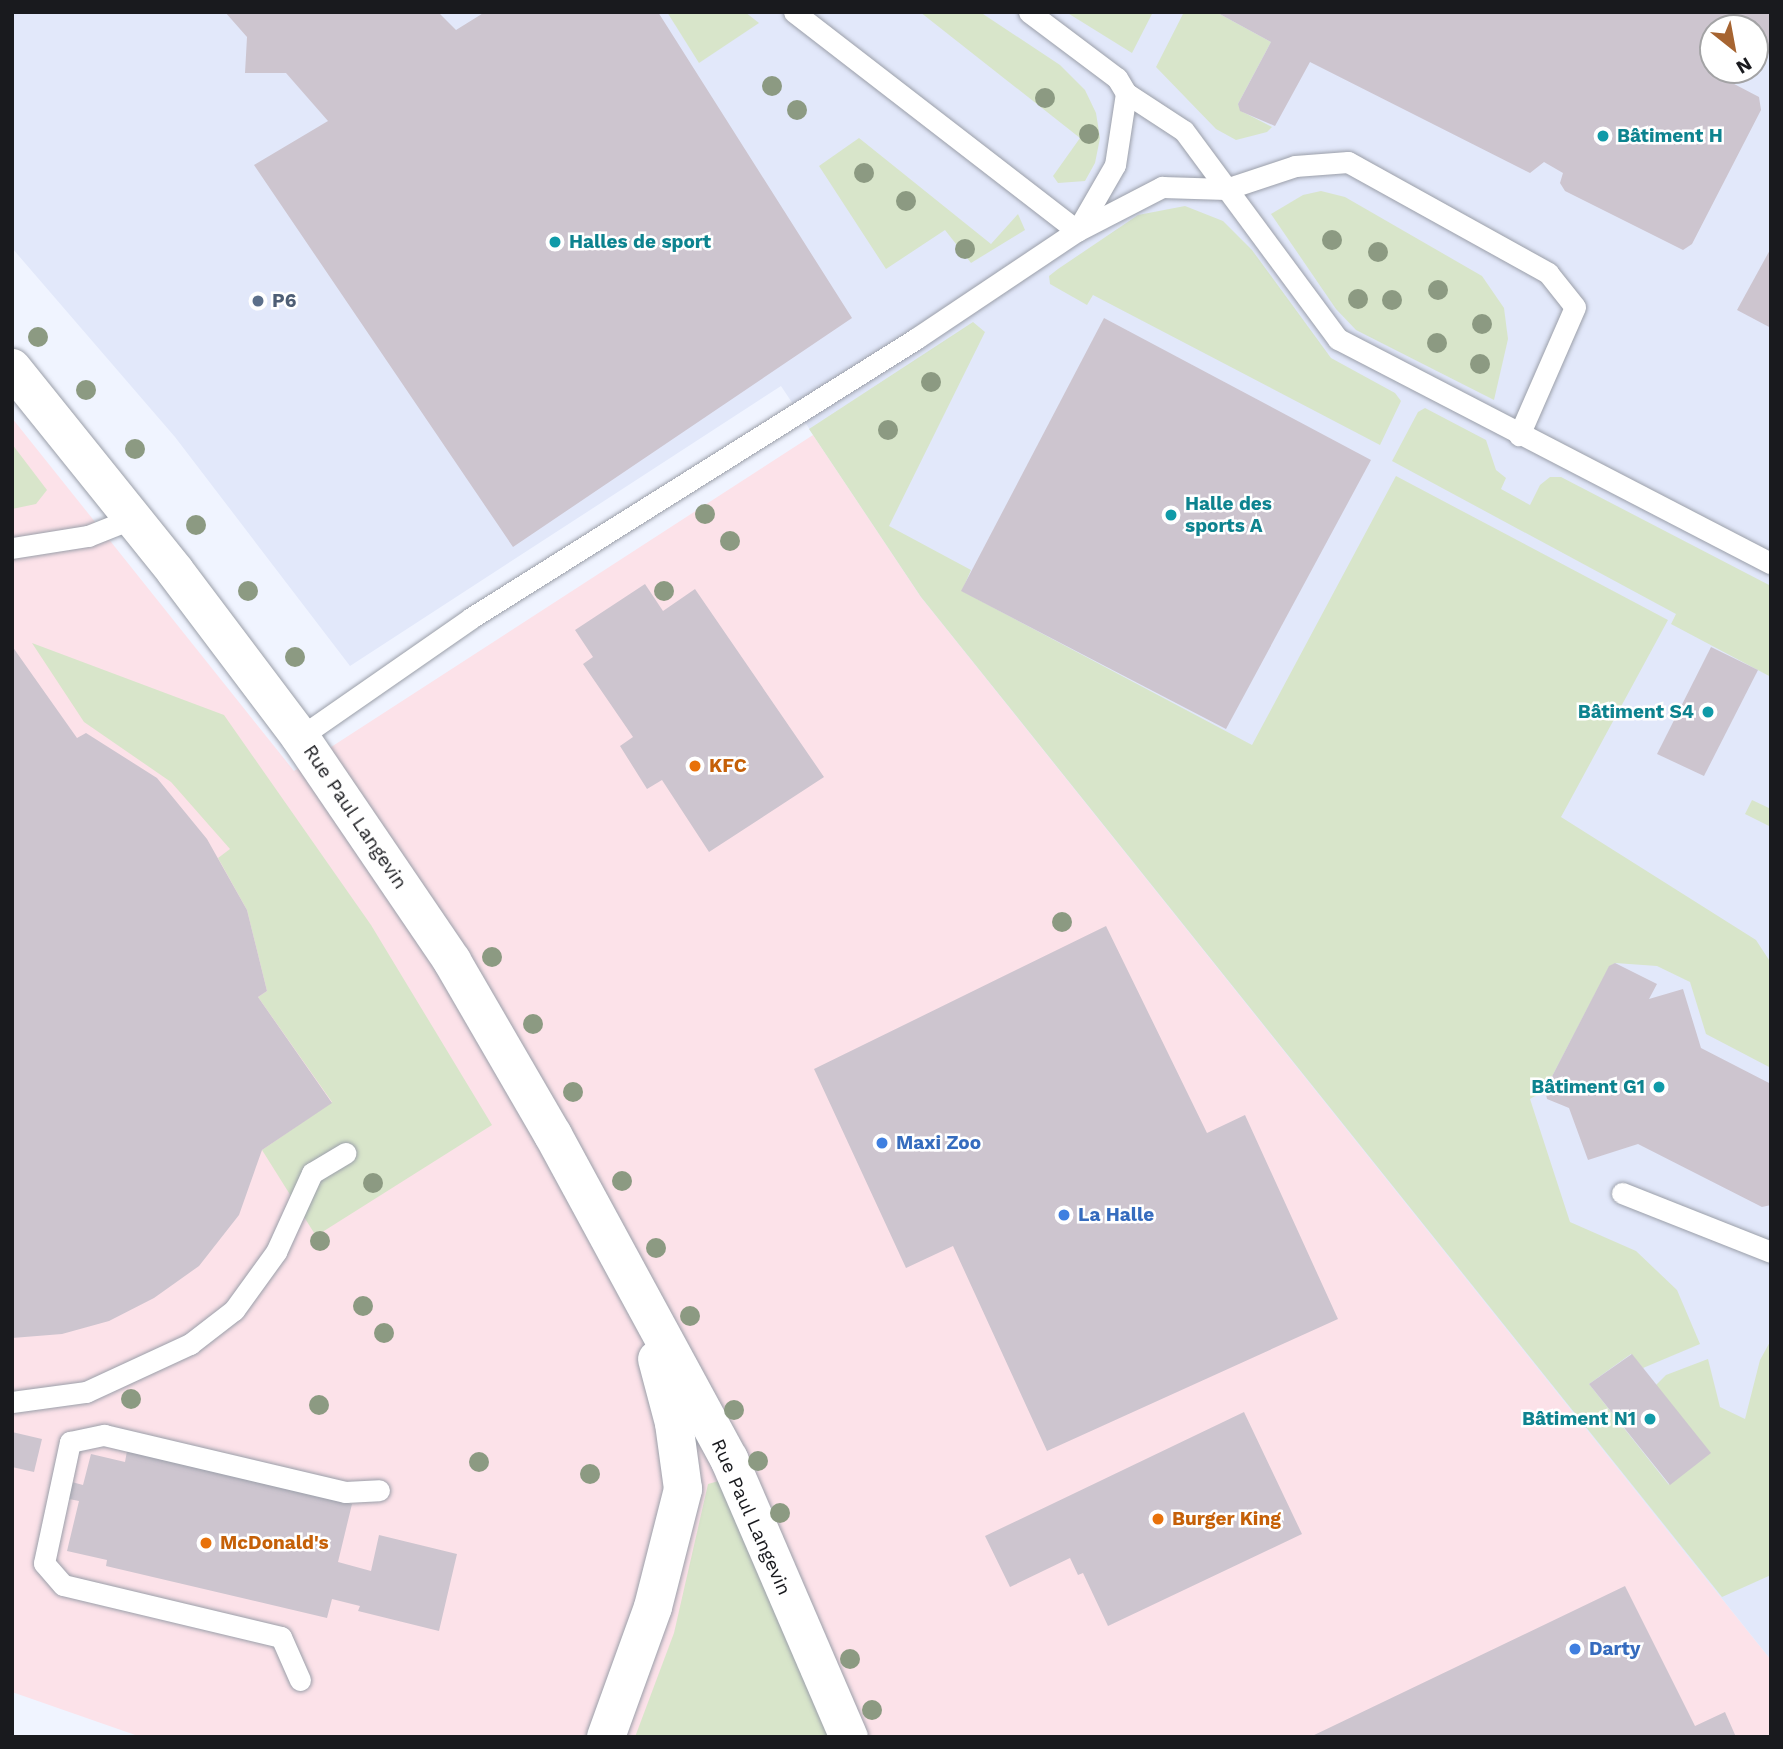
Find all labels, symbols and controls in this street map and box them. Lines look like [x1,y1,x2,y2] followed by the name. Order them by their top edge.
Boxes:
[1699,14,1769,84] north arrow
[1732,52,1756,79] text: N
[1617,125,1723,147] place label: Bâtiment H
[1595,128,1611,144] marker: Bâtiment H
[569,231,711,253] place label: Halles de sport
[547,234,563,250] marker: Halles de sport
[272,290,296,312] place label: P6
[250,293,266,309] marker: P6
[1185,493,1272,537] place label: Halle des sports A
[1163,507,1179,523] marker: Halle des sports A
[1578,701,1694,723] place label: Bâtiment S4
[1700,704,1716,720] marker: Bâtiment S4
[298,740,412,894] street label: Rue Paul Langevin
[709,755,747,777] place label: KFC
[687,758,703,774] marker: KFC
[1531,1076,1645,1098] place label: Bâtiment G1
[1651,1079,1667,1095] marker: Bâtiment G1
[896,1132,981,1154] place label: Maxi Zoo
[874,1135,890,1151] marker: Maxi Zoo
[1078,1204,1154,1226] place label: La Halle
[1056,1207,1072,1223] marker: La Halle
[1522,1408,1636,1430] place label: Bâtiment N1
[1642,1411,1658,1427] marker: Bâtiment N1
[706,1435,796,1599] street label: Rue Paul Langevin
[1172,1508,1281,1530] place label: Burger King
[1150,1511,1166,1527] marker: Burger King
[220,1532,329,1554] place label: McDonald's
[198,1535,214,1551] marker: McDonald's
[1589,1638,1640,1660] place label: Darty
[1567,1641,1583,1657] marker: Darty

